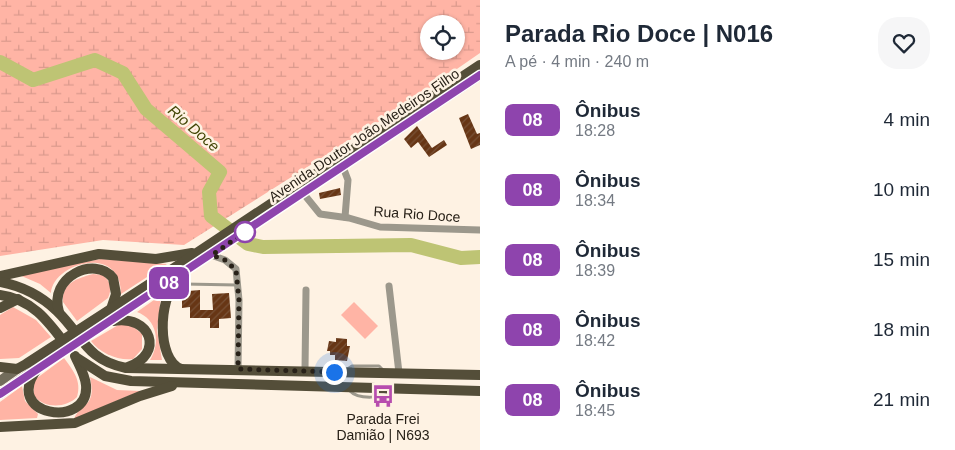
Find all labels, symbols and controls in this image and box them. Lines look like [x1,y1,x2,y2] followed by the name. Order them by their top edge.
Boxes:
[420,15,465,60] map controls
[420,15,465,60] button: locate
[878,17,930,69] button: heart
[505,20,773,47] text: Parada Rio Doce | N016
[505,53,649,70] text: A pé · 4 min · 240 m
[266,65,462,205] street label: Avenida Doutor João Medeiros Filho
[575,100,640,121] text: Ônibus
[165,101,223,155] water label: Rio Doce
[884,109,930,130] text: 4 min
[522,110,543,130] text: 08
[575,122,615,139] text: 18:28
[575,170,640,191] text: Ônibus
[873,179,930,200] text: 10 min
[522,180,543,200] text: 08
[575,192,615,209] text: 18:34
[373,203,461,225] street label: Rua Rio Doce
[234,221,256,243] unlabelled marker
[575,240,640,261] text: Ônibus
[873,249,930,270] text: 15 min
[522,250,543,270] text: 08
[575,262,615,279] text: 18:39
[146,267,192,299] line badge: 08
[159,273,179,293] text: 08
[575,310,640,331] text: Ônibus
[873,319,930,340] text: 18 min
[522,320,543,340] text: 08
[575,332,615,349] text: 18:42
[322,360,347,385] your location
[575,380,640,401] text: Ônibus
[370,383,396,409] bus stop icon: Parada Frei Damião | N693
[873,389,930,410] text: 21 min
[522,390,543,410] text: 08
[575,402,615,419] text: 18:45
[336,411,430,443] place label: Parada Frei Damião | N693

